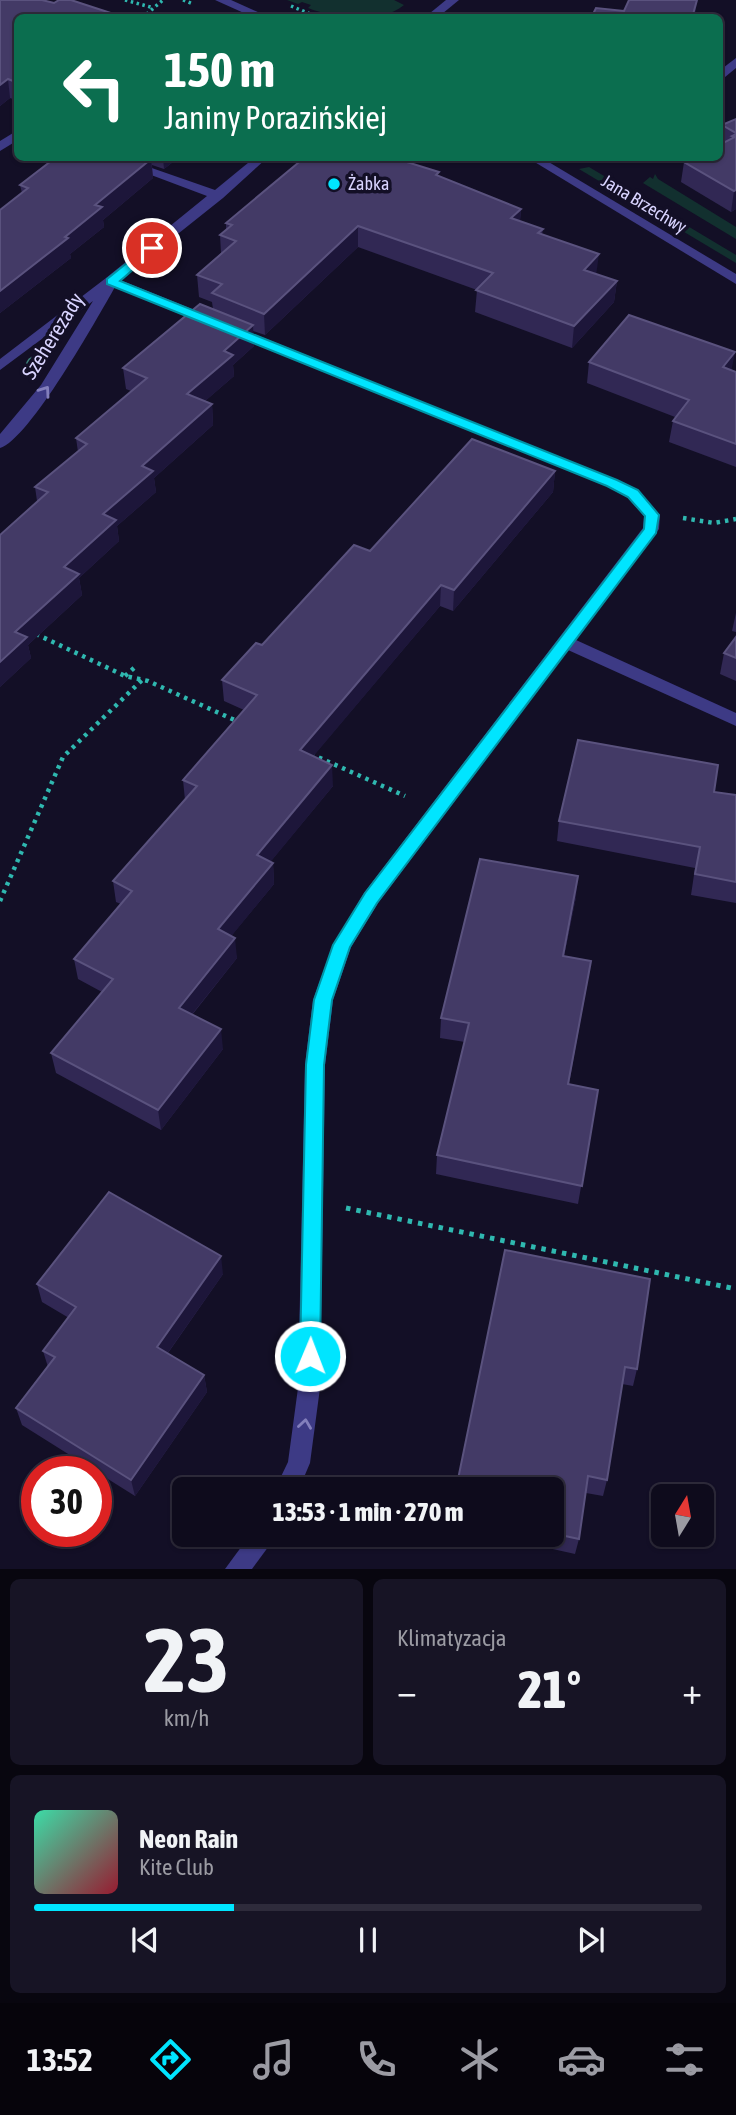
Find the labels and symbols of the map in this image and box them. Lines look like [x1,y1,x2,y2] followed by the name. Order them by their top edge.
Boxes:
[598,170,691,237] street label: Jana Brzechwy
[348,173,389,194] place label: Żabka
[326,176,342,192] marker: Żabka
[122,218,182,278] pin
[16,288,88,383] street label: Szeherezady
[37,386,49,399] one-way arrow
[273,1319,347,1393] position arrow
[297,1418,312,1430] one-way arrow
[21,1456,112,1547] speed limit sign: 30
[651,1484,714,1547] north arrow

